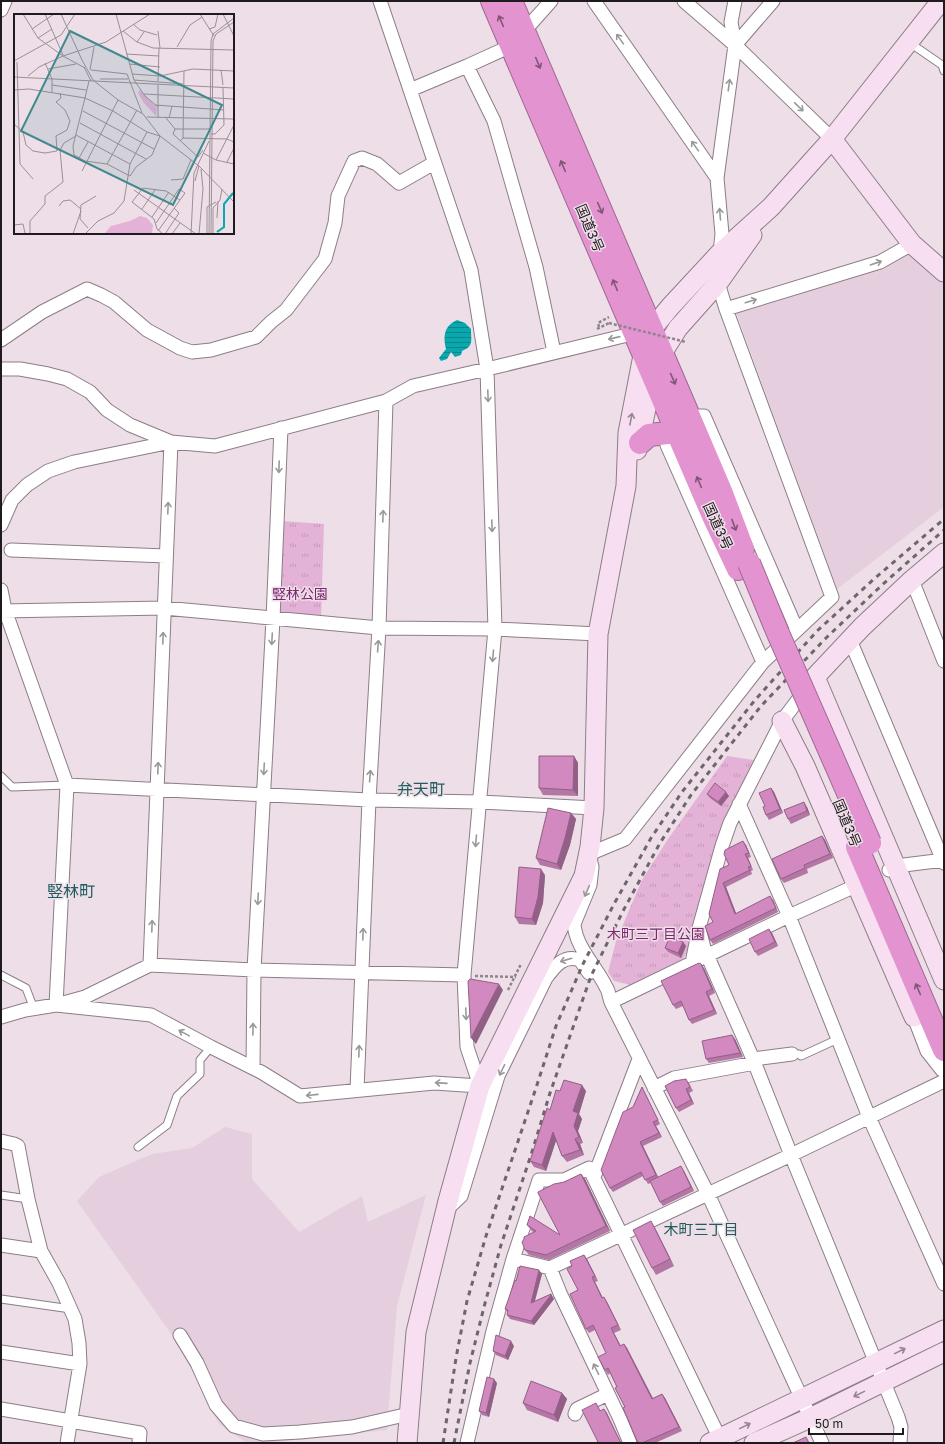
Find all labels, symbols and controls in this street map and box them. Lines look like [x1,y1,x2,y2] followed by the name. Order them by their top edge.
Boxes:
[14,14,234,234] inset map
[497,15,504,27] one-way arrow
[616,34,624,45] one-way arrow
[535,56,542,68] one-way arrow
[726,79,733,92] one-way arrow
[794,102,804,112] one-way arrow
[691,141,699,152] one-way arrow
[559,160,567,172] one-way arrow
[573,201,608,254] street label: 国道3号
[597,201,604,213] one-way arrow
[717,208,724,221] one-way arrow
[869,259,882,266] one-way arrow
[611,280,618,292] one-way arrow
[745,297,758,304] one-way arrow
[608,335,621,343] one-way arrow
[670,372,678,384] one-way arrow
[484,389,492,402] one-way arrow
[627,413,635,426] one-way arrow
[275,460,283,473] one-way arrow
[694,477,702,489] one-way arrow
[700,499,737,552] street label: 国道3号
[165,502,172,515] one-way arrow
[379,510,386,523] one-way arrow
[730,518,738,530] one-way arrow
[488,519,496,532] one-way arrow
[272,585,328,602] park label: 竪林公園
[159,632,166,645] one-way arrow
[268,632,275,645] one-way arrow
[375,640,382,653] one-way arrow
[489,649,497,662] one-way arrow
[155,762,162,775] one-way arrow
[261,762,268,775] one-way arrow
[367,770,374,783] one-way arrow
[397,779,445,799] district label: 弁天町
[830,796,865,849] street label: 国道3号
[473,834,480,847] one-way arrow
[47,881,95,901] district label: 竪林町
[583,885,591,897] one-way arrow
[254,892,261,905] one-way arrow
[148,920,156,933] one-way arrow
[607,925,705,942] park label: 木町三丁目公園
[359,928,367,941] one-way arrow
[559,957,572,964] one-way arrow
[913,983,921,995] one-way arrow
[462,1007,469,1020] one-way arrow
[249,1023,257,1036] one-way arrow
[178,1028,190,1036] one-way arrow
[355,1045,363,1058] one-way arrow
[497,1064,505,1076] one-way arrow
[435,1080,448,1087] one-way arrow
[306,1091,319,1098] one-way arrow
[663,1220,739,1238] district label: 木町三丁目
[894,1347,906,1354] one-way arrow
[592,1364,599,1376] one-way arrow
[853,1391,865,1398] one-way arrow
[809,1410,903,1436] scale bar
[815,1416,843,1431] text: 50 m
[739,1422,751,1429] one-way arrow

